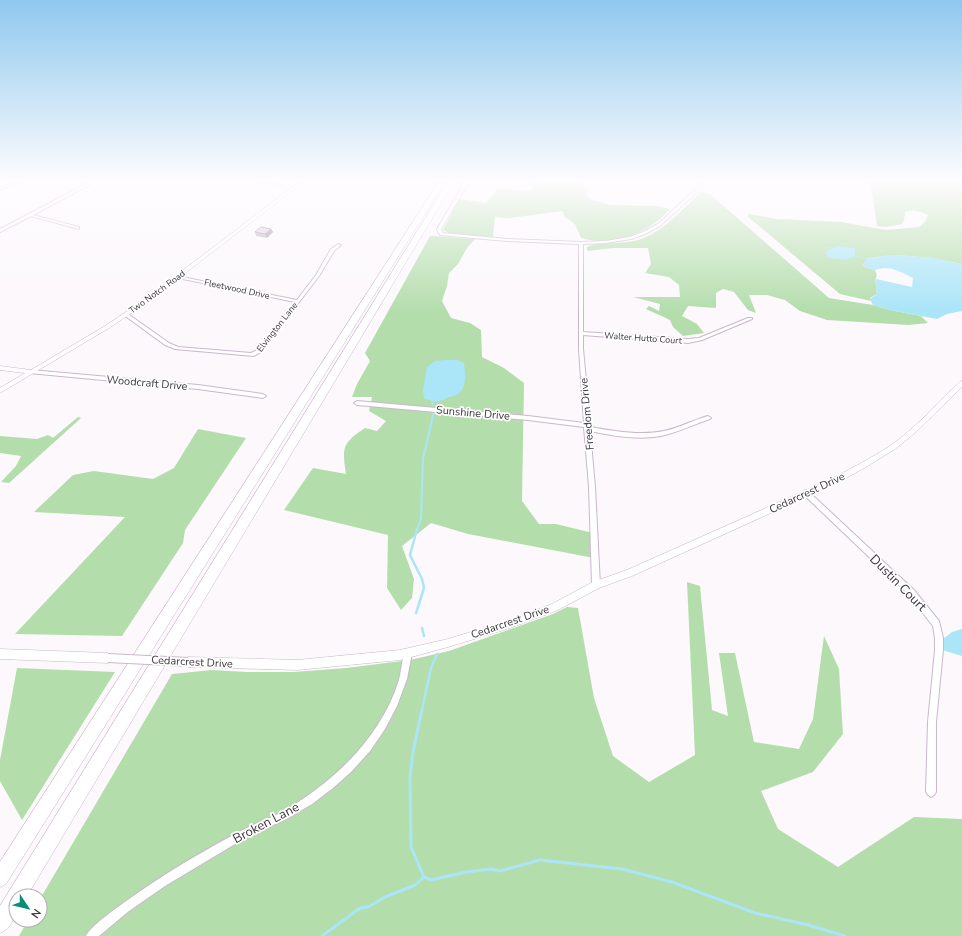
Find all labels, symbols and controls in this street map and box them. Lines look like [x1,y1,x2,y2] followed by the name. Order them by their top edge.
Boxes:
[126,267,188,317] street label: Two Notch Road
[203,276,271,302] street label: Fleetwood Drive
[254,299,300,354] street label: Elvington Lane
[604,329,683,347] street label: Walter Hutto Court
[106,372,188,394] street label: Woodcraft Drive
[576,377,598,451] street label: Freedom Drive
[435,402,511,424] street label: Sunshine Drive
[767,469,847,517] street label: Cedarcrest Drive
[866,551,931,616] street label: Dustin Court
[469,602,551,642] street label: Cedarcrest Drive
[151,652,233,672] street label: Cedarcrest Drive
[230,798,302,848] street label: Broken Lane
[8,888,48,928] north arrow
[27,906,44,921] text: N

